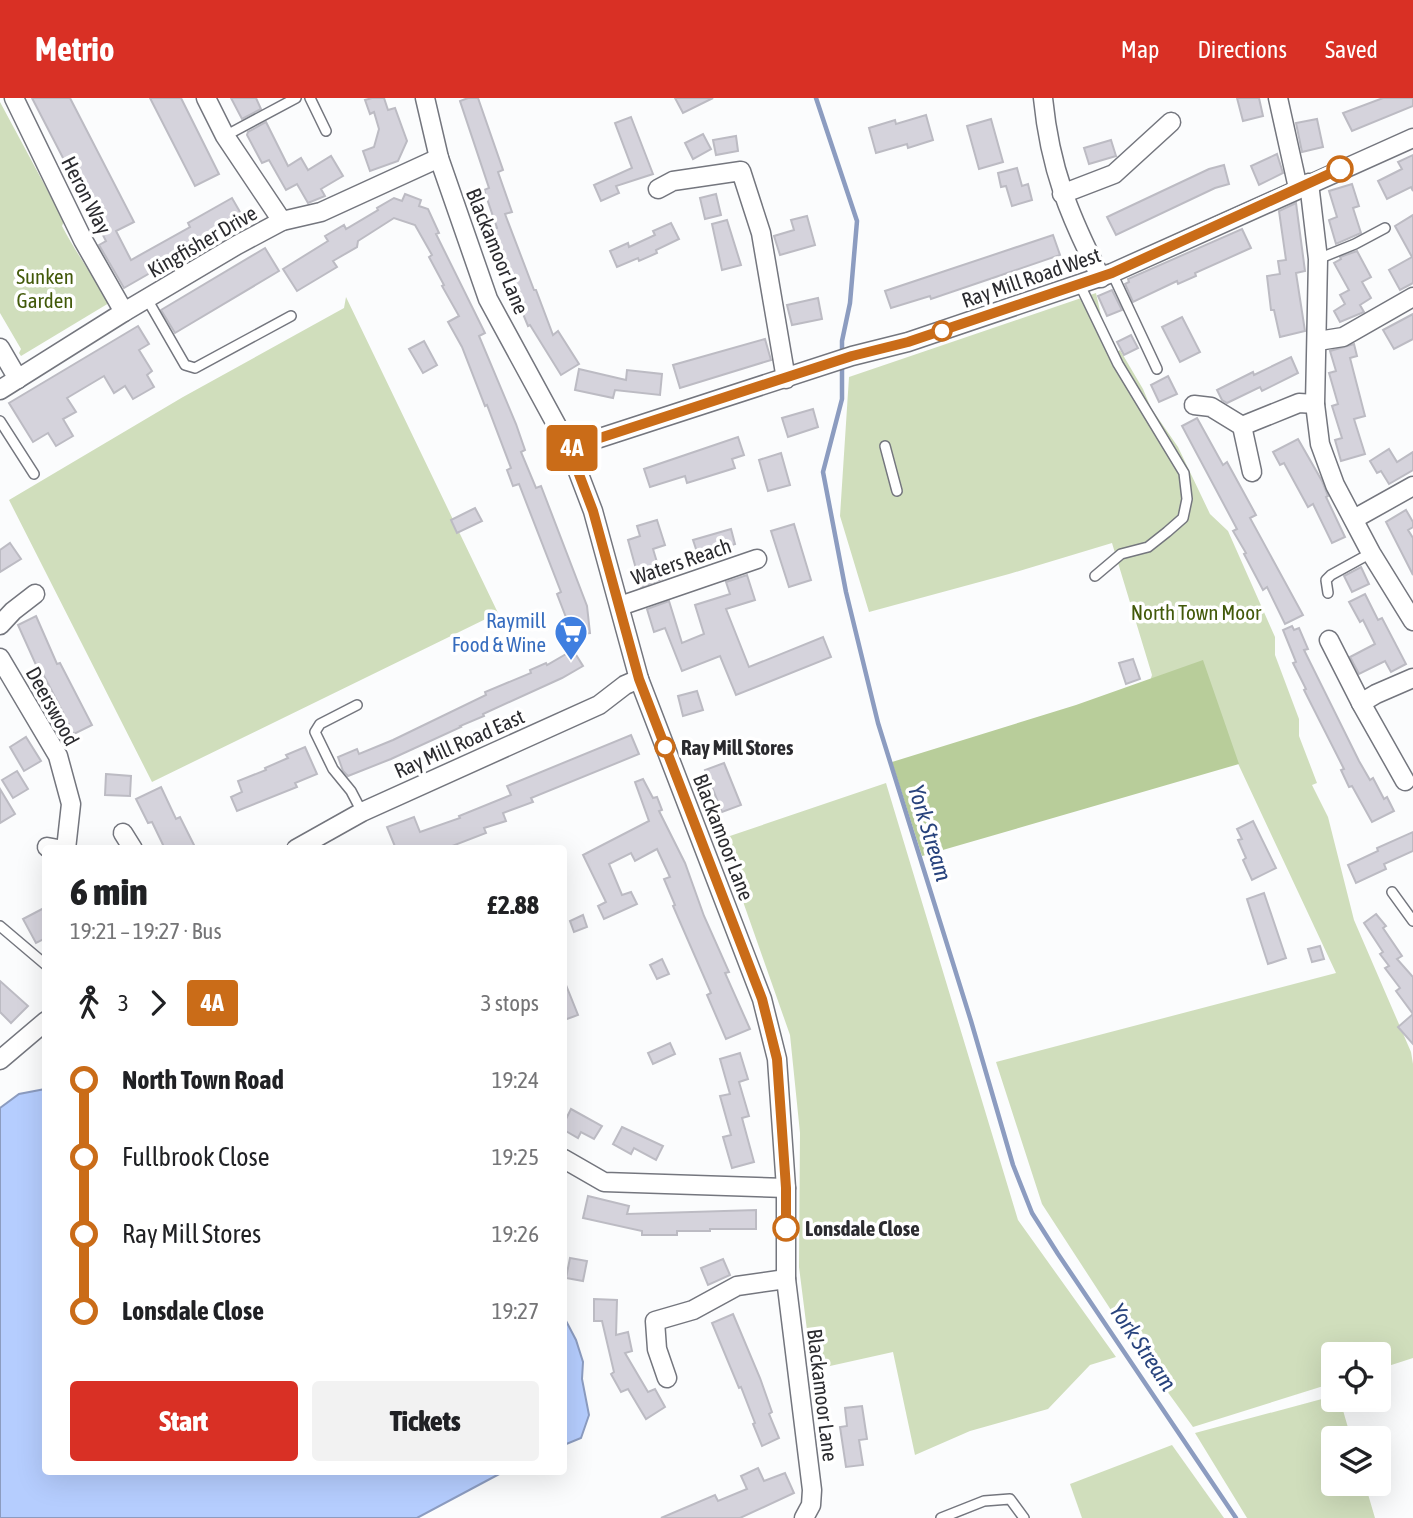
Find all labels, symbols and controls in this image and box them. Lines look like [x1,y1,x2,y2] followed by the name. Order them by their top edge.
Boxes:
[35,30,114,68] text: Metrio
[1121,36,1159,63] text: Map
[1197,36,1287,63] text: Directions
[1325,36,1378,63] text: Saved
[57,152,117,238] street label: Heron Way
[1327,156,1353,182] unlabelled marker
[462,185,534,317] street label: Blackamoor Lane
[143,200,261,282] street label: Kingfisher Drive
[958,242,1104,312] street label: Ray Mill Road West
[16,264,74,312] park label: Sunken Garden
[932,321,952,341] unlabelled marker
[540,425,604,471] line badge: 4A
[560,434,584,461] text: 4A
[628,533,734,589] street label: Waters Reach
[1131,600,1262,624] park label: North Town Moor
[452,608,546,656] place label: Raymill Food & Wine
[552,613,590,662] supermarket icon: Raymill Food & Wine
[22,662,84,750] street label: Deerswood
[390,704,528,782] street label: Ray Mill Road East
[681,735,794,759] place label: Ray Mill Stores
[655,737,675,757] marker: Ray Mill Stores
[689,770,759,904] street label: Blackamoor Lane
[903,782,957,884] water label: York Stream
[70,870,148,913] text: 6 min
[487,890,539,920] text: £2.88
[70,918,222,944] text: 19:21 – 19:27 · Bus
[70,984,108,1022] icon: walk
[139,984,177,1022] icon: forward
[201,989,224,1016] text: 4A
[118,990,129,1016] text: 3
[481,990,539,1016] text: 3 stops
[122,1065,284,1095] text: North Town Road
[492,1067,539,1093] text: 19:24
[122,1142,270,1172] text: Fullbrook Close
[492,1144,539,1170] text: 19:25
[773,1215,799,1241] marker: Lonsdale Close
[805,1216,920,1240] place label: Lonsdale Close
[122,1219,261,1249] text: Ray Mill Stores
[492,1221,539,1247] text: 19:26
[122,1296,264,1326] text: Lonsdale Close
[492,1298,539,1324] text: 19:27
[1104,1299,1182,1395] water label: York Stream
[803,1327,843,1463] street label: Blackamoor Lane
[1321,1342,1391,1496] map controls
[1321,1342,1391,1412] button: locate
[70,1381,298,1461] button: Start
[312,1381,539,1461] button: Tickets
[1321,1426,1391,1496] button: layers

